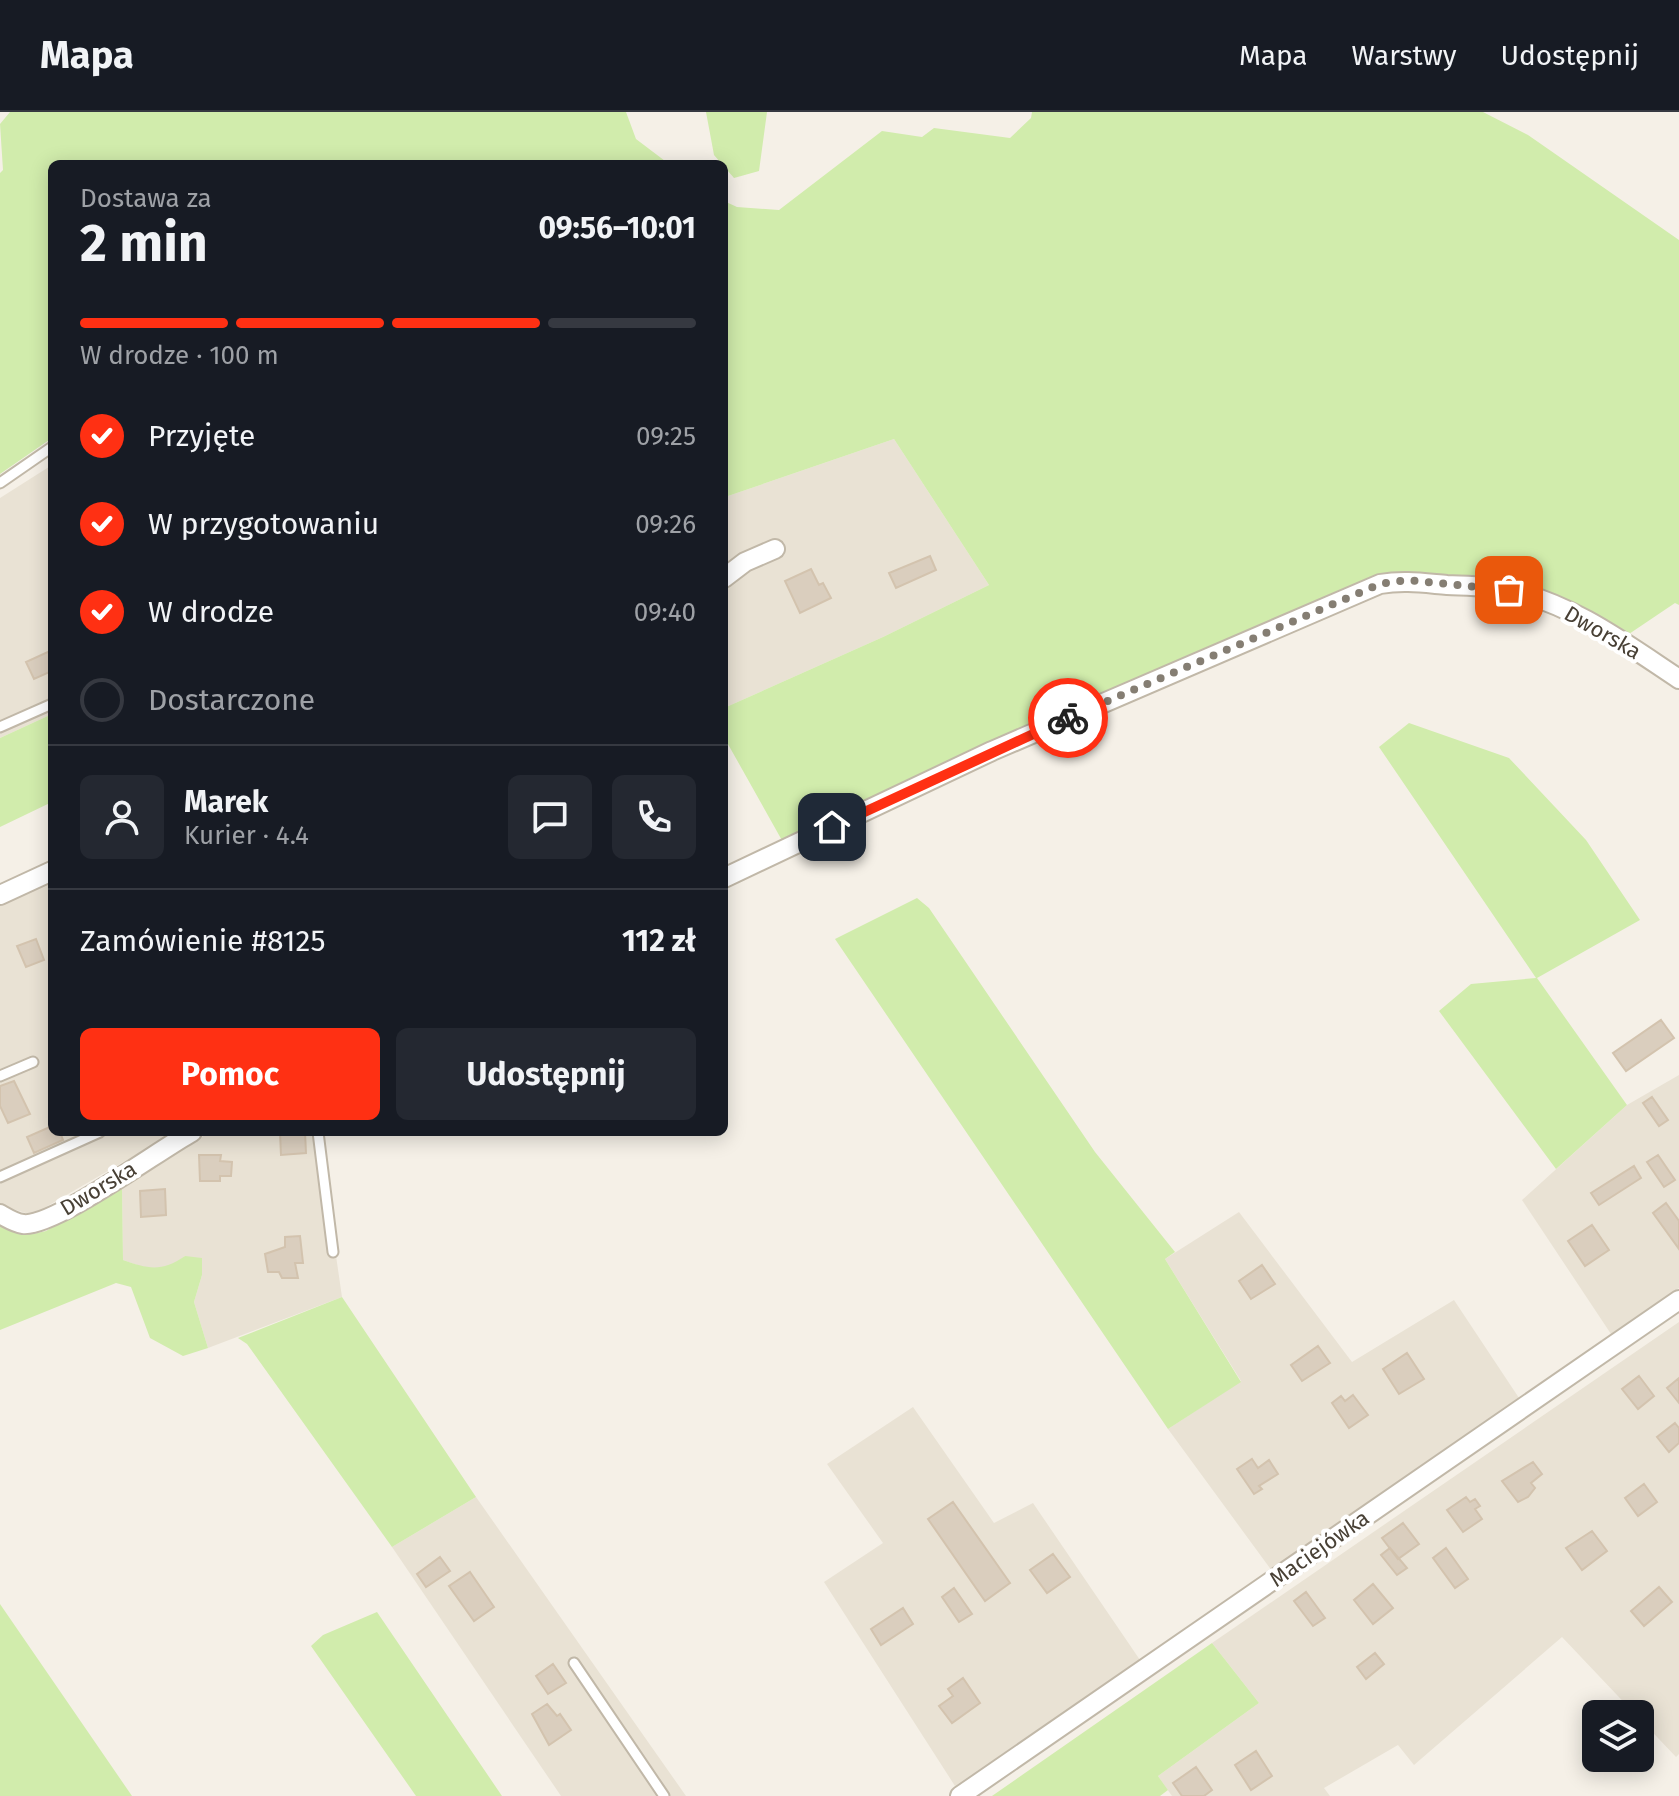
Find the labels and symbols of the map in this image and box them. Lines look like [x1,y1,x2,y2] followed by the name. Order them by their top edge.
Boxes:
[1475,556,1543,624] pin
[1560,600,1646,665] street label: Dworska
[1028,678,1108,758] courier
[798,793,866,861] pin
[55,1155,141,1222] street label: Dworska
[1264,1504,1374,1593] street label: Maciejówka

